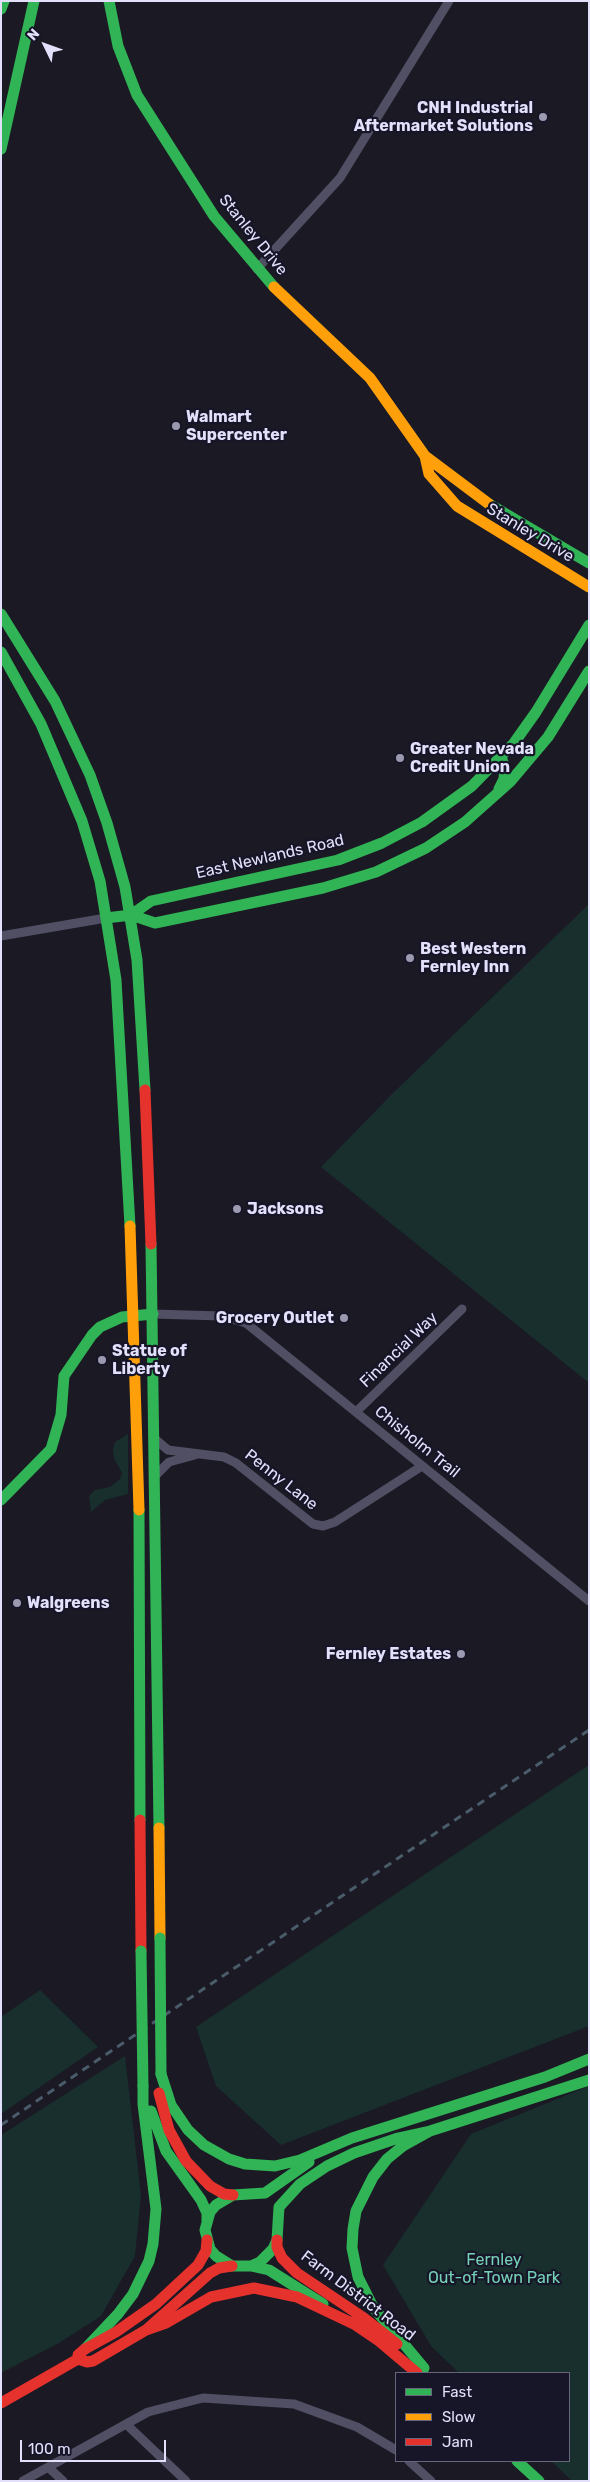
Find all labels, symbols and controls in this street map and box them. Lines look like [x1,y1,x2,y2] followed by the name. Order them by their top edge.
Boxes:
[20,20,70,70] north arrow
[24,25,43,44] text: N
[354,98,533,136] place label: CNH Industrial Aftermarket Solutions
[537,111,549,123] marker: CNH Industrial Aftermarket Solutions
[215,191,291,279] street label: Stanley Drive
[186,407,287,445] place label: Walmart Supercenter
[170,420,182,432] marker: Walmart Supercenter
[483,499,577,567] street label: Stanley Drive
[410,739,534,777] place label: Greater Nevada Credit Union
[394,752,406,764] marker: Greater Nevada Credit Union
[194,831,346,883] street label: East Newlands Road
[420,939,526,977] place label: Best Western Fernley Inn
[404,952,416,964] marker: Best Western Fernley Inn
[247,1199,324,1219] place label: Jacksons
[231,1203,243,1215] marker: Jacksons
[216,1308,334,1328] place label: Grocery Outlet
[356,1308,442,1392] street label: Financial Way
[338,1312,350,1324] marker: Grocery Outlet
[112,1341,187,1379] place label: Statue of Liberty
[96,1354,108,1366] marker: Statue of Liberty
[371,1402,463,1482] street label: Chisholm Trail
[241,1445,321,1515] street label: Penny Lane
[27,1593,109,1613] place label: Walgreens
[11,1597,23,1609] marker: Walgreens
[326,1644,451,1664] place label: Fernley Estates
[455,1648,467,1660] marker: Fernley Estates
[297,2247,419,2345] street label: Farm District Road
[428,2250,560,2288] park label: Fernley Out-of-Town Park
[395,2372,570,2462] legend
[442,2383,472,2401] text: Fast
[442,2408,475,2426] text: Slow
[22,2430,169,2462] scale bar
[442,2433,473,2451] text: Jam
[28,2440,70,2458] text: 100 m

